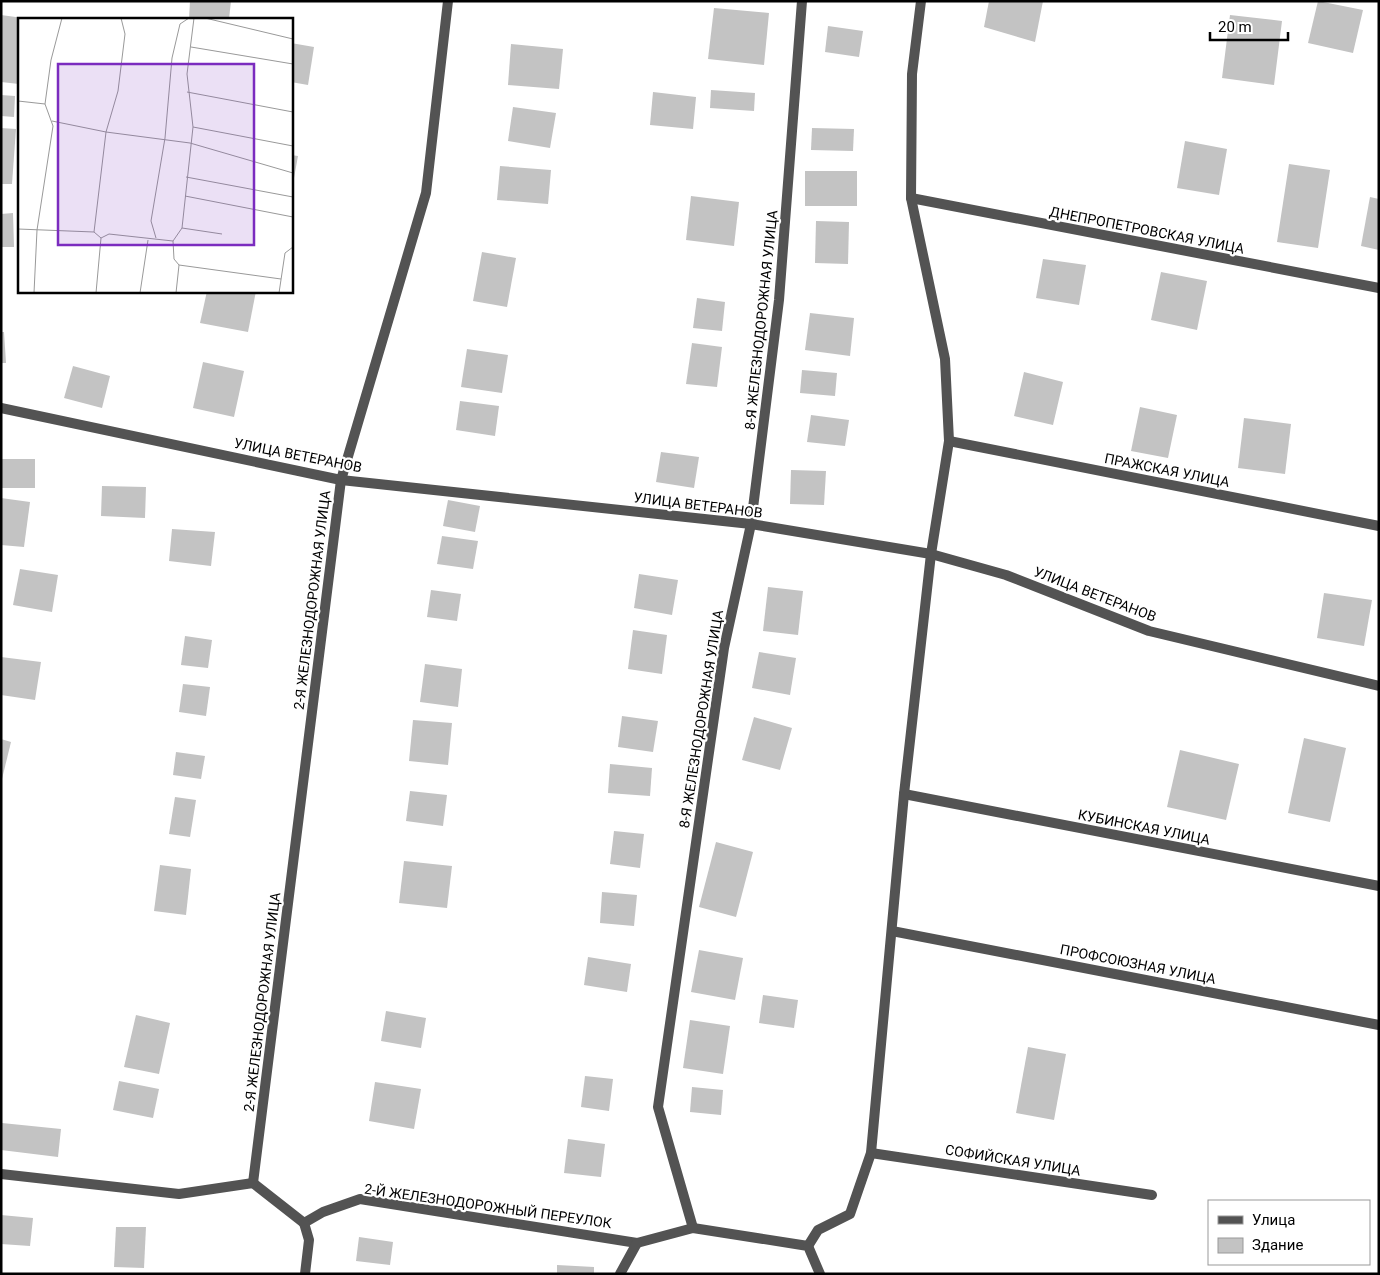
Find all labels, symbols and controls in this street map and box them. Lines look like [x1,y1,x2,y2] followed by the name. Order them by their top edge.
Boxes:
[1210,10,1288,42] scale bar
[18,18,292,292] inset map
[1218,18,1252,36] text: 20 m
[1048,203,1246,257] street label: ДНЕПРОПЕТРОВСКАЯ УЛИЦА
[742,209,780,431] street label: 8-Я ЖЕЛЕЗНОДОРОЖНАЯ УЛИЦА
[233,435,363,475] street label: УЛИЦА ВЕТЕРАНОВ
[1103,450,1231,490] street label: ПРАЖСКАЯ УЛИЦА
[291,489,333,711] street label: 2-Я ЖЕЛЕЗНОДОРОЖНАЯ УЛИЦА
[633,489,763,521] street label: УЛИЦА ВЕТЕРАНОВ
[1032,563,1158,625] street label: УЛИЦА ВЕТЕРАНОВ
[676,609,726,829] street label: 8-Я ЖЕЛЕЗНОДОРОЖНАЯ УЛИЦА
[1077,806,1211,848] street label: КУБИНСКАЯ УЛИЦА
[241,891,283,1113] street label: 2-Я ЖЕЛЕЗНОДОРОЖНАЯ УЛИЦА
[1059,941,1217,987] street label: ПРОФСОЮЗНАЯ УЛИЦА
[944,1141,1082,1179] street label: СОФИЙСКАЯ УЛИЦА
[363,1181,613,1231] street label: 2-Й ЖЕЛЕЗНОДОРОЖНЫЙ ПЕРЕУЛОК
[1208,1200,1370,1265] legend
[1252,1211,1295,1229] text: Улица
[1252,1236,1303,1254] text: Здание

